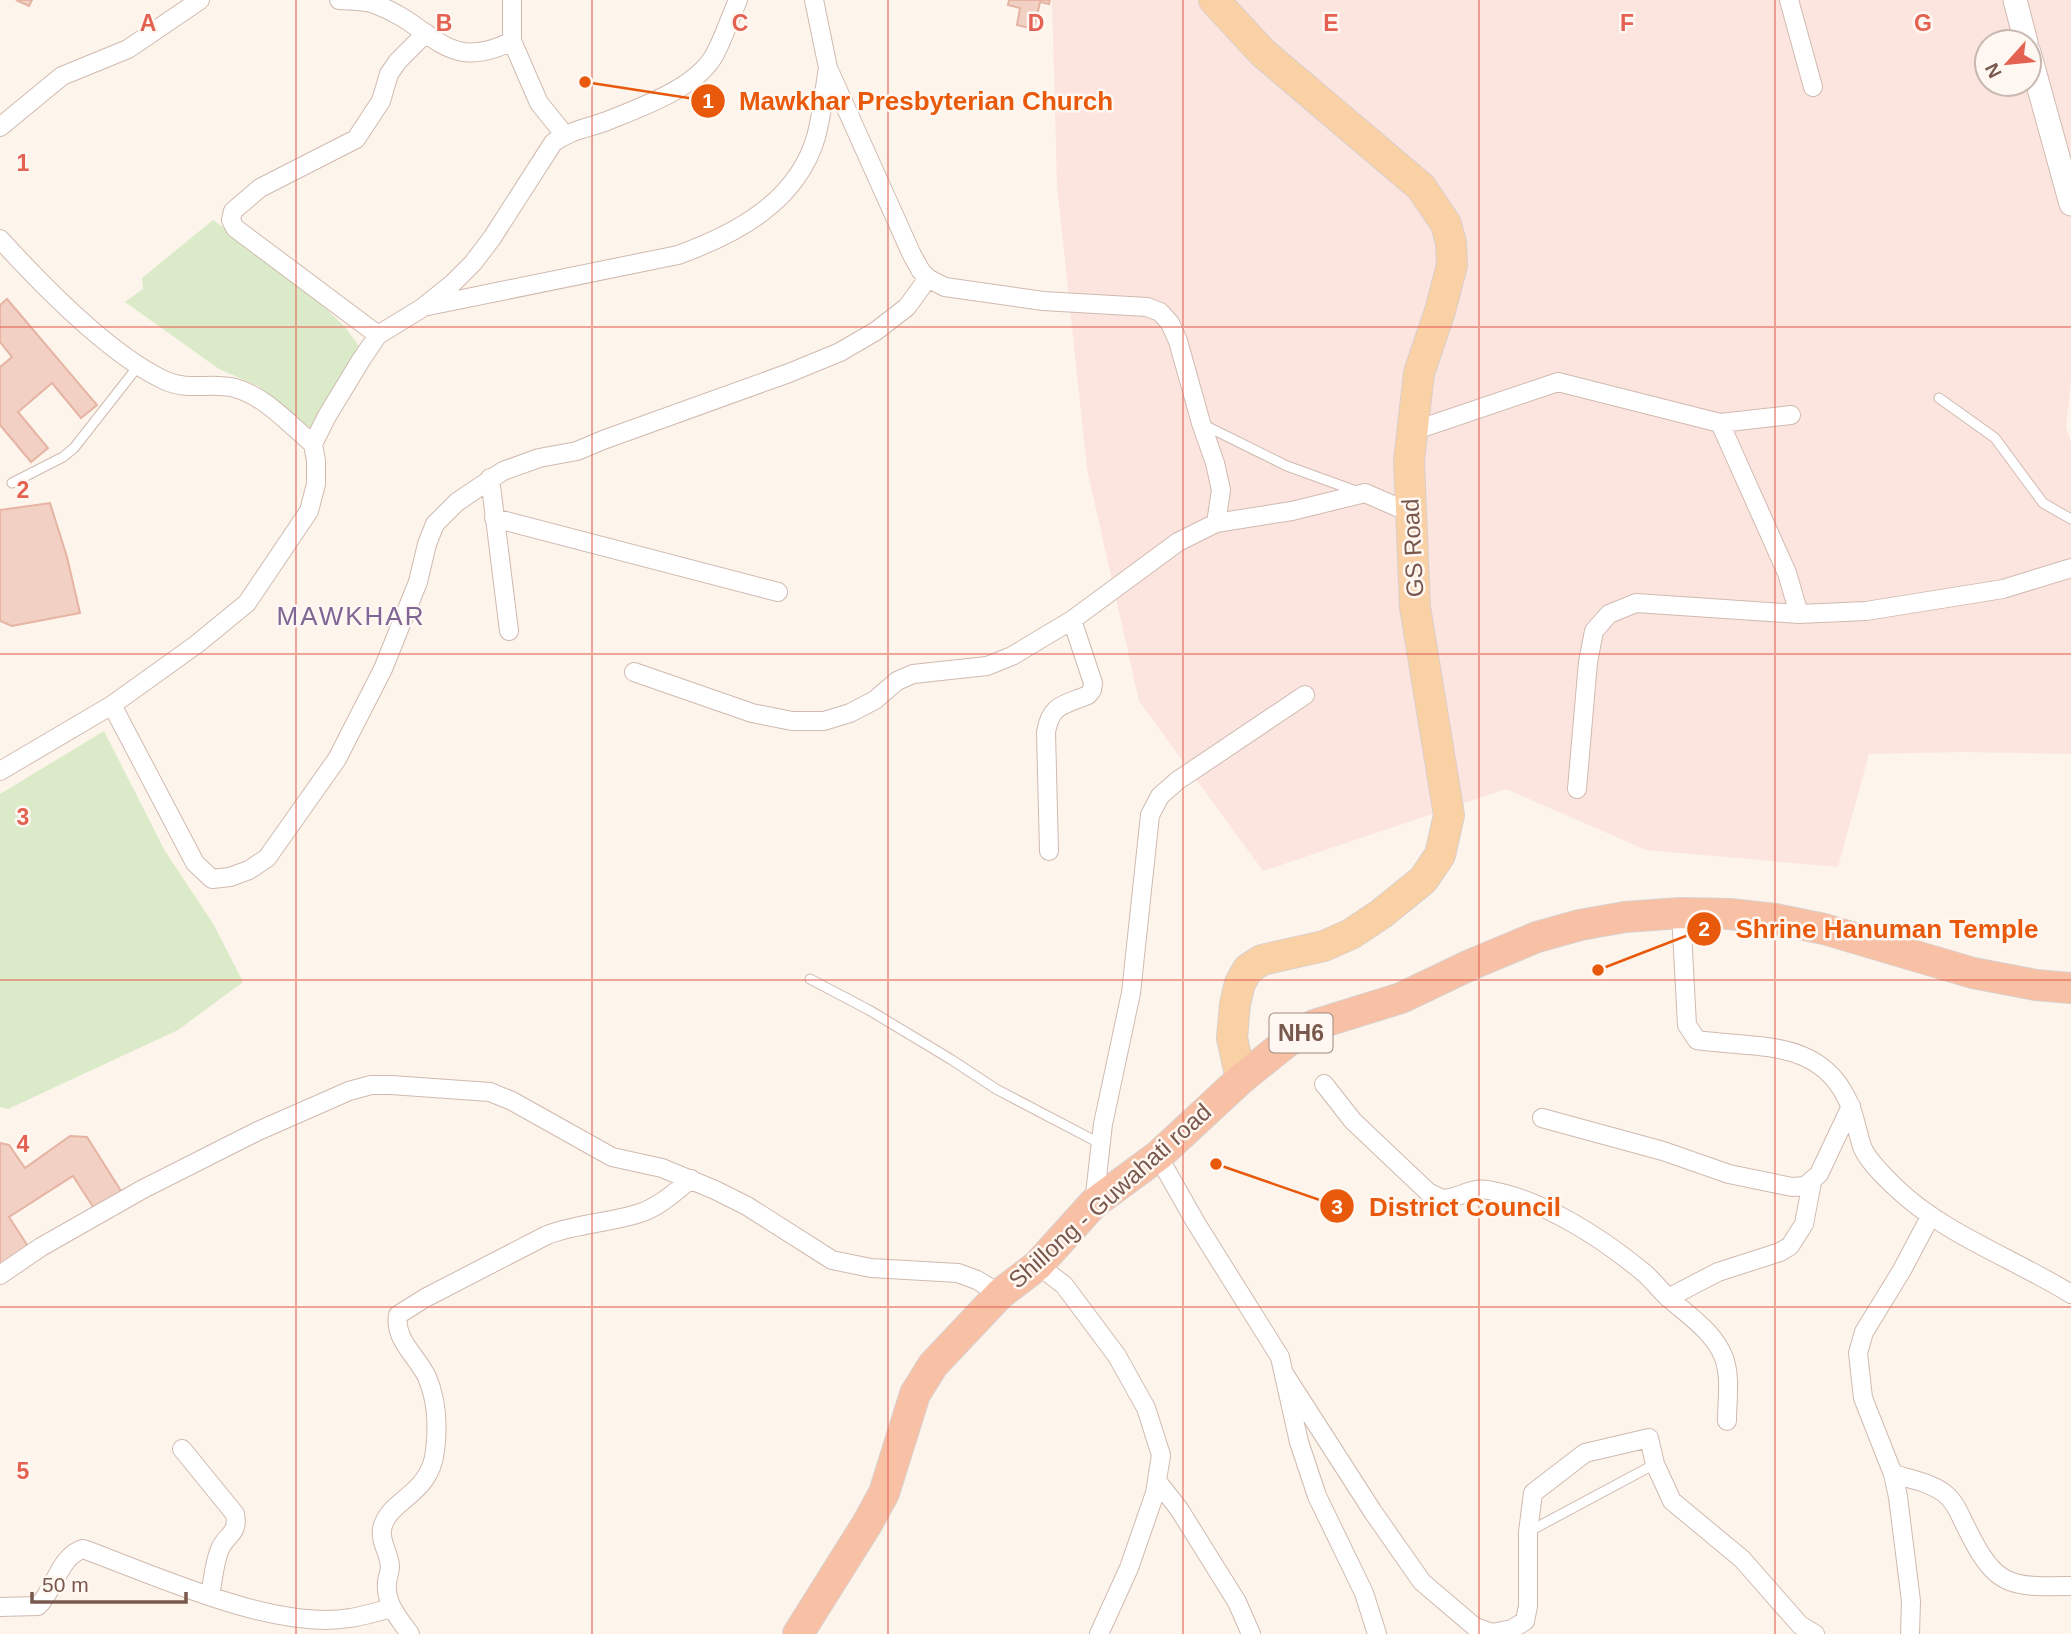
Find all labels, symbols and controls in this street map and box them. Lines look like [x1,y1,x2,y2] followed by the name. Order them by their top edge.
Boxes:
[140,10,156,36] text: A
[436,10,452,36] text: B
[732,10,748,36] text: C
[1028,10,1044,36] text: D
[1323,10,1339,36] text: E
[1620,10,1634,36] text: F
[1914,10,1932,36] text: G
[1973,28,2043,98] north arrow
[1981,60,2006,81] text: N
[690,78,1127,125] callout: Mawkhar Presbyterian Church
[739,86,1113,116] text: Mawkhar Presbyterian Church
[702,89,714,112] text: 1
[17,150,30,176] text: 1
[17,477,29,503] text: 2
[1396,498,1429,598] street label: GS Road
[277,601,425,631] district label: MAWKHAR
[17,804,29,830] text: 3
[1687,905,2053,952] callout: Shrine Hanuman Temple
[1736,914,2038,944] text: Shrine Hanuman Temple
[1698,917,1710,940] text: 2
[1270,1014,1332,1052] road number: NH6
[1003,1098,1216,1294] street label: Shillong - Guwahati road
[17,1131,30,1157] text: 4
[1319,1183,1575,1230] callout: District Council
[1369,1192,1561,1222] text: District Council
[1331,1195,1343,1218] text: 3
[17,1458,30,1484] text: 5
[32,1560,186,1604] scale bar
[42,1573,89,1596] text: 50 m

